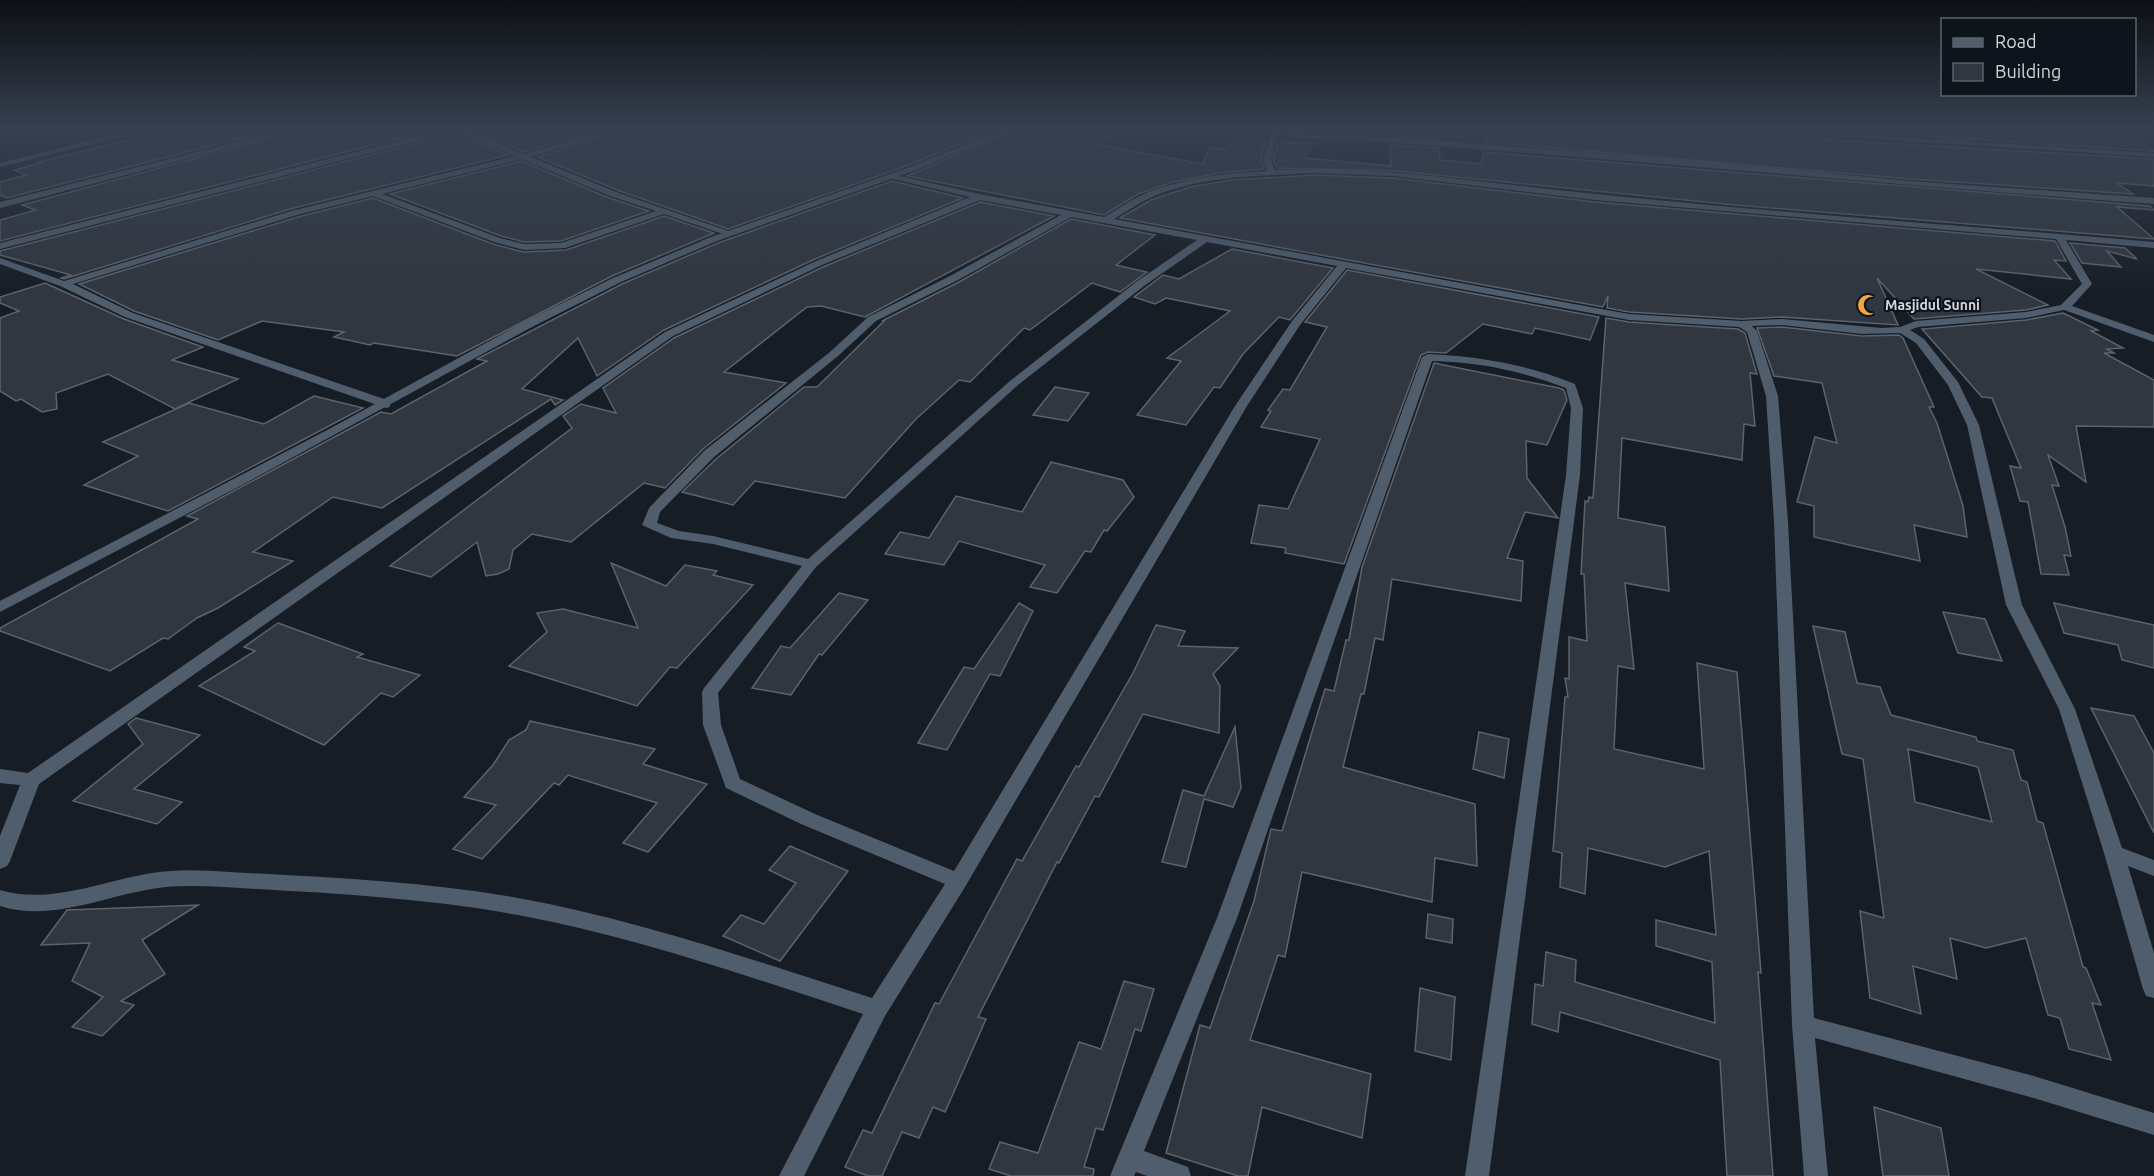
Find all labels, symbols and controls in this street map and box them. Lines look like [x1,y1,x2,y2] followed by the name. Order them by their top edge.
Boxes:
[1941,18,2136,96] legend
[1995,31,2037,51] text: Road
[1995,61,2061,81] text: Building
[1856,293,1880,317] mosque icon: Masjidul Sunni
[1885,297,1980,313] place label: Masjidul Sunni

